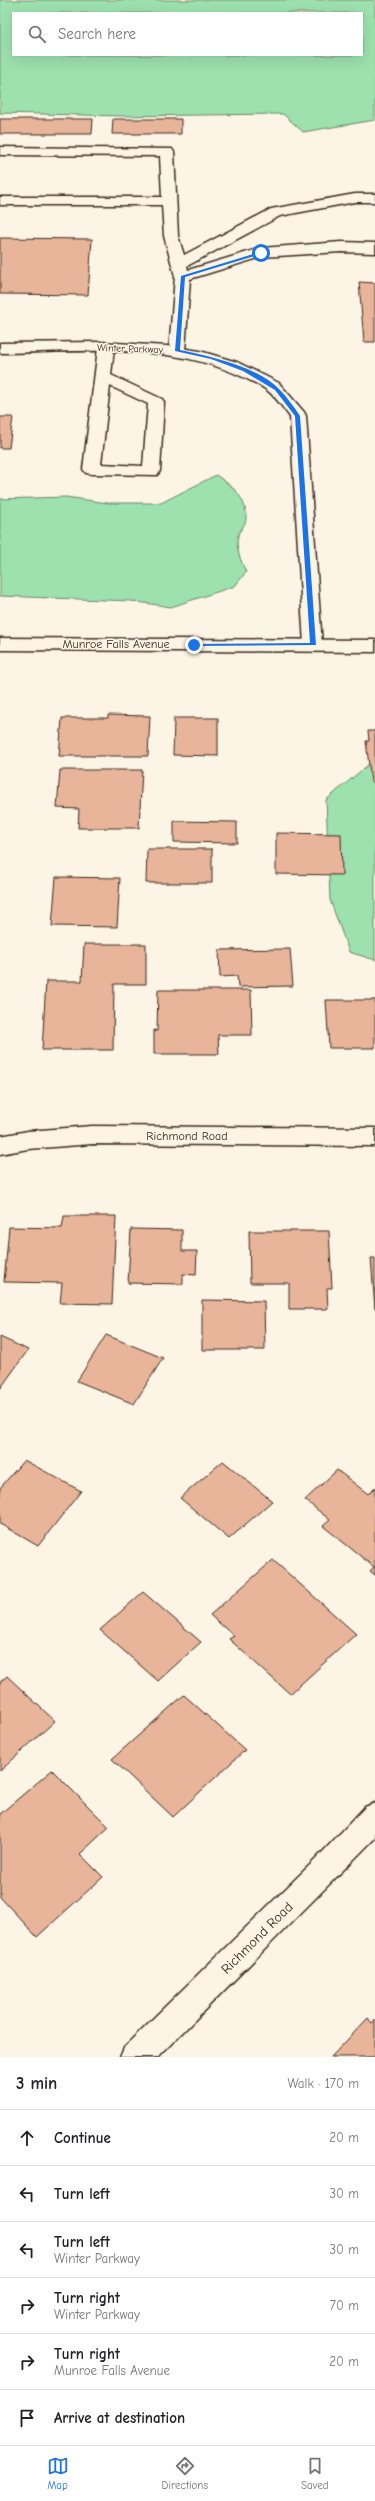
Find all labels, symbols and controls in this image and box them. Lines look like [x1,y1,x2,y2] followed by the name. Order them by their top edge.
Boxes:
[12,12,363,56] search box
[26,23,48,45] icon: search
[58,25,136,43] text: Search here
[252,244,270,262] route start
[97,342,164,356] street label: Winter Parkway
[185,636,203,654] route end
[63,637,169,651] street label: Munroe Falls Avenue
[146,1129,228,1143] street label: Richmond Road
[217,1898,297,1978] street label: Richmond Road
[16,2074,57,2093] text: 3 min
[287,2076,359,2091] text: Walk · 170 m
[16,2127,38,2149] icon: ahead
[54,2129,111,2147] text: Continue
[329,2130,359,2145] text: 20 m
[16,2183,38,2205] icon: left
[54,2185,110,2203] text: Turn left
[329,2186,359,2201] text: 30 m
[54,2233,110,2251] text: Turn left
[16,2239,38,2261] icon: left
[329,2242,359,2257] text: 30 m
[54,2251,140,2266] text: Winter Parkway
[54,2289,120,2307] text: Turn right
[16,2295,38,2317] icon: right
[330,2298,359,2313] text: 70 m
[54,2307,140,2322] text: Winter Parkway
[54,2345,120,2363] text: Turn right
[16,2351,38,2373] icon: right
[329,2354,359,2369] text: 20 m
[54,2363,170,2378] text: Munroe Falls Avenue
[16,2407,38,2429] icon: arrive
[54,2409,185,2427] text: Arrive at destination
[47,2455,69,2492] tab: Map
[162,2455,208,2492] tab: Directions
[301,2455,328,2492] tab: Saved

